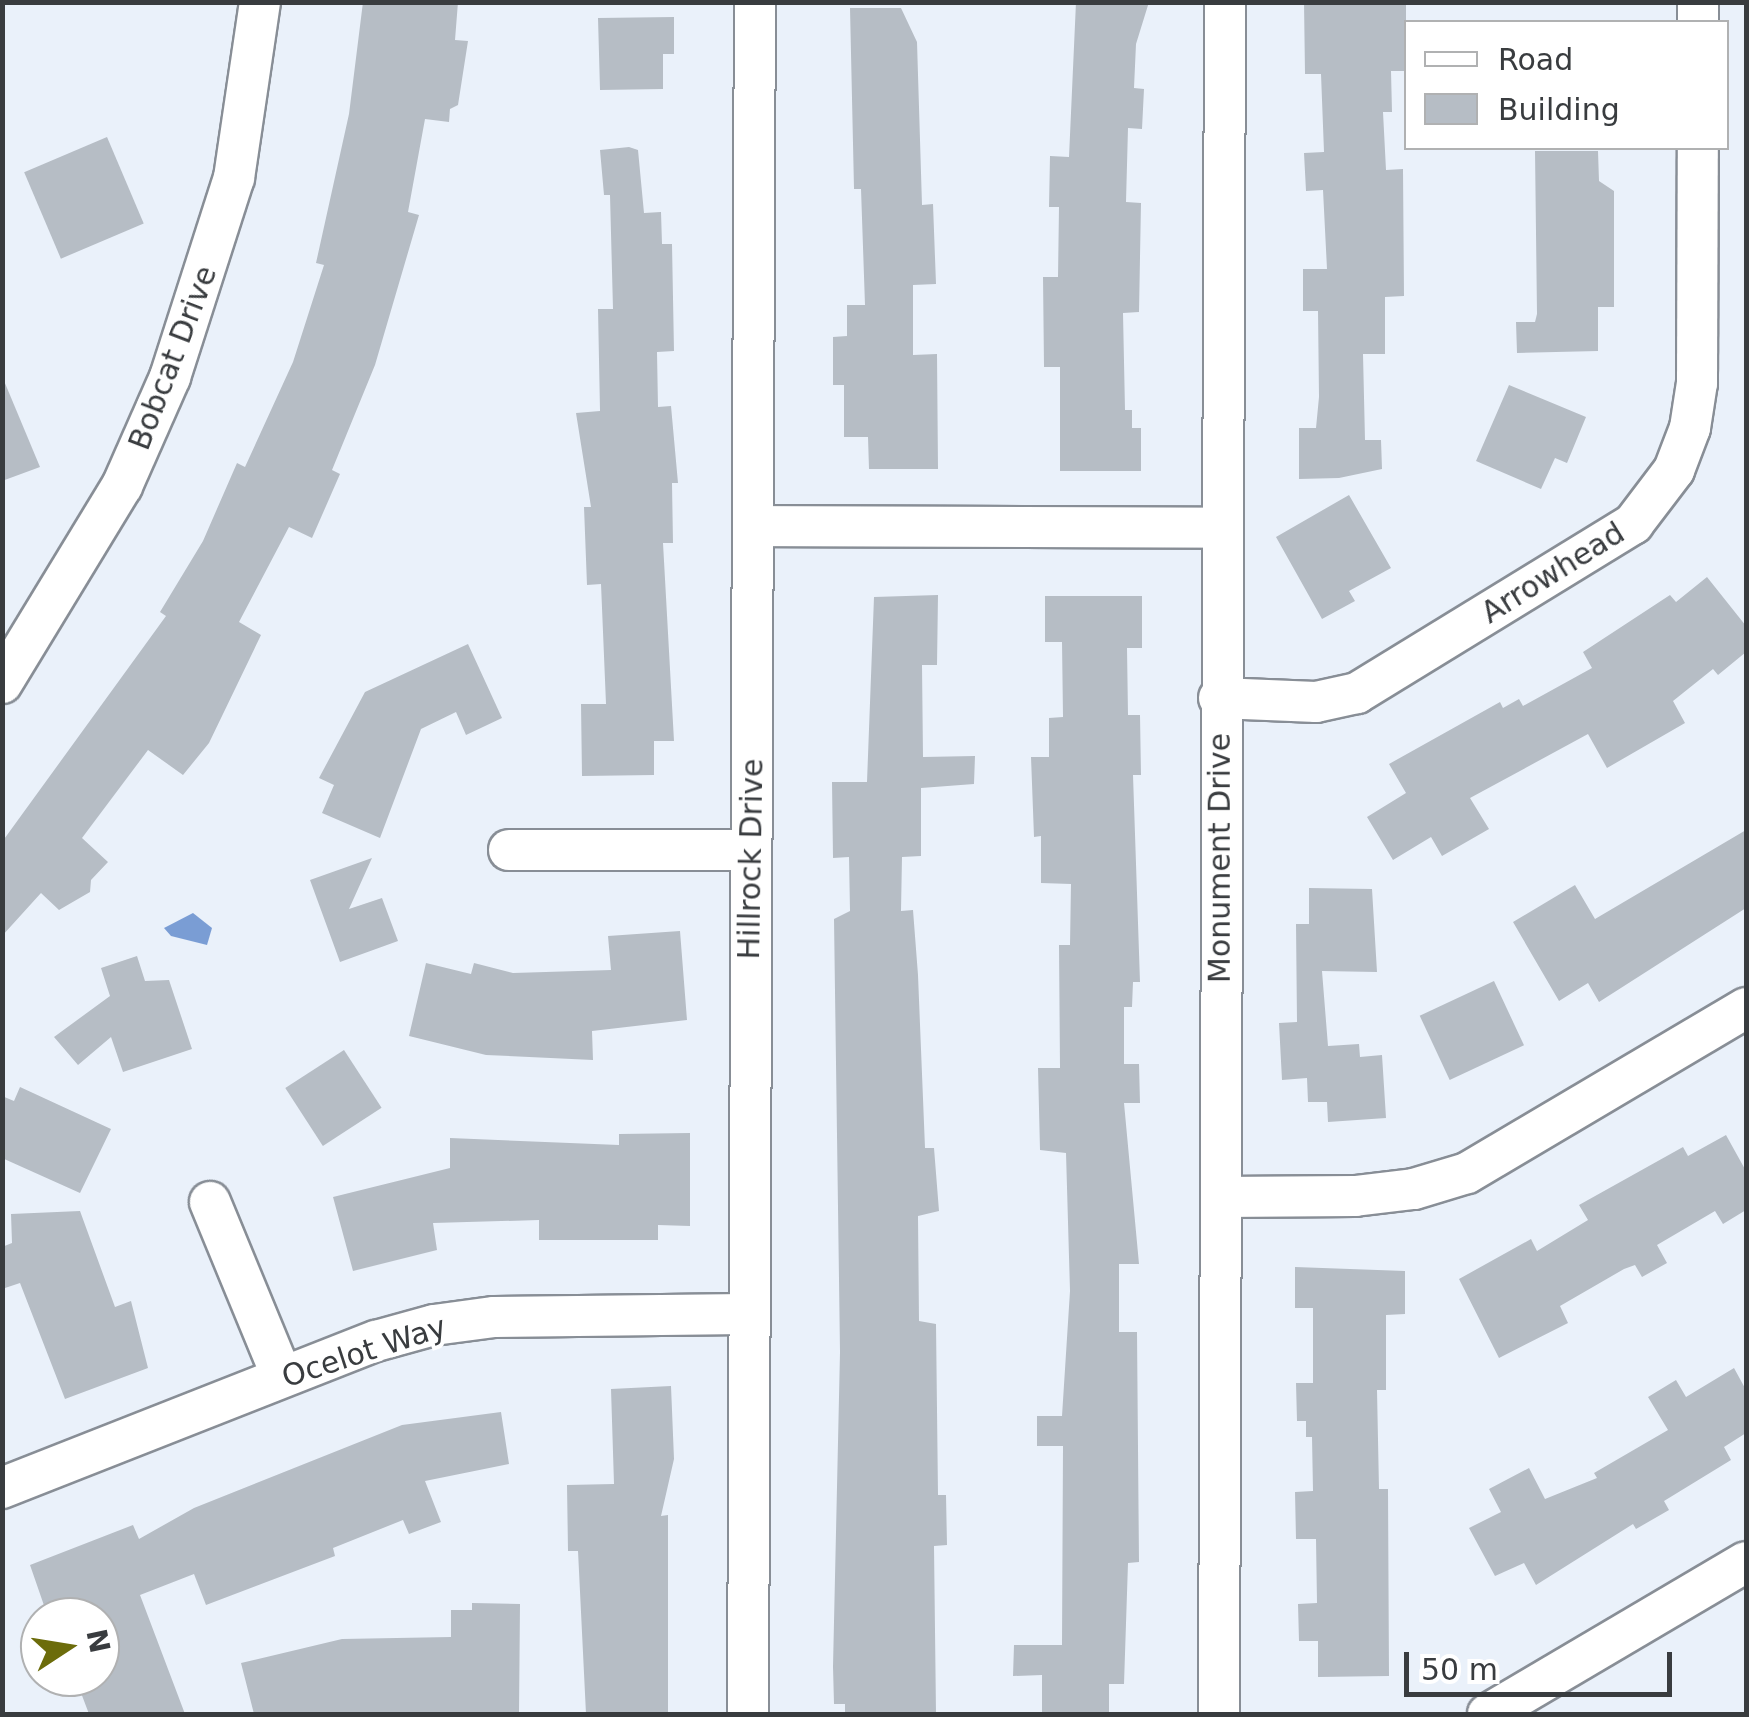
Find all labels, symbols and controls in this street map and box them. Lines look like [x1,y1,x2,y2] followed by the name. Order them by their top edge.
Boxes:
[1404,20,1729,150] legend
[1498,42,1573,77] text: Road
[1498,92,1620,127] text: Building
[121,261,225,455] street label: Bobcat Drive
[1475,515,1631,631] street label: Arrowhead
[1202,733,1238,983] street label: Monument Drive
[731,758,771,960] street label: Hillrock Drive
[277,1309,451,1395] street label: Ocelot Way
[20,1597,120,1697] north arrow
[79,1626,116,1656] text: N
[1409,1632,1676,1694] scale bar
[1421,1652,1498,1687] text: 50 m

